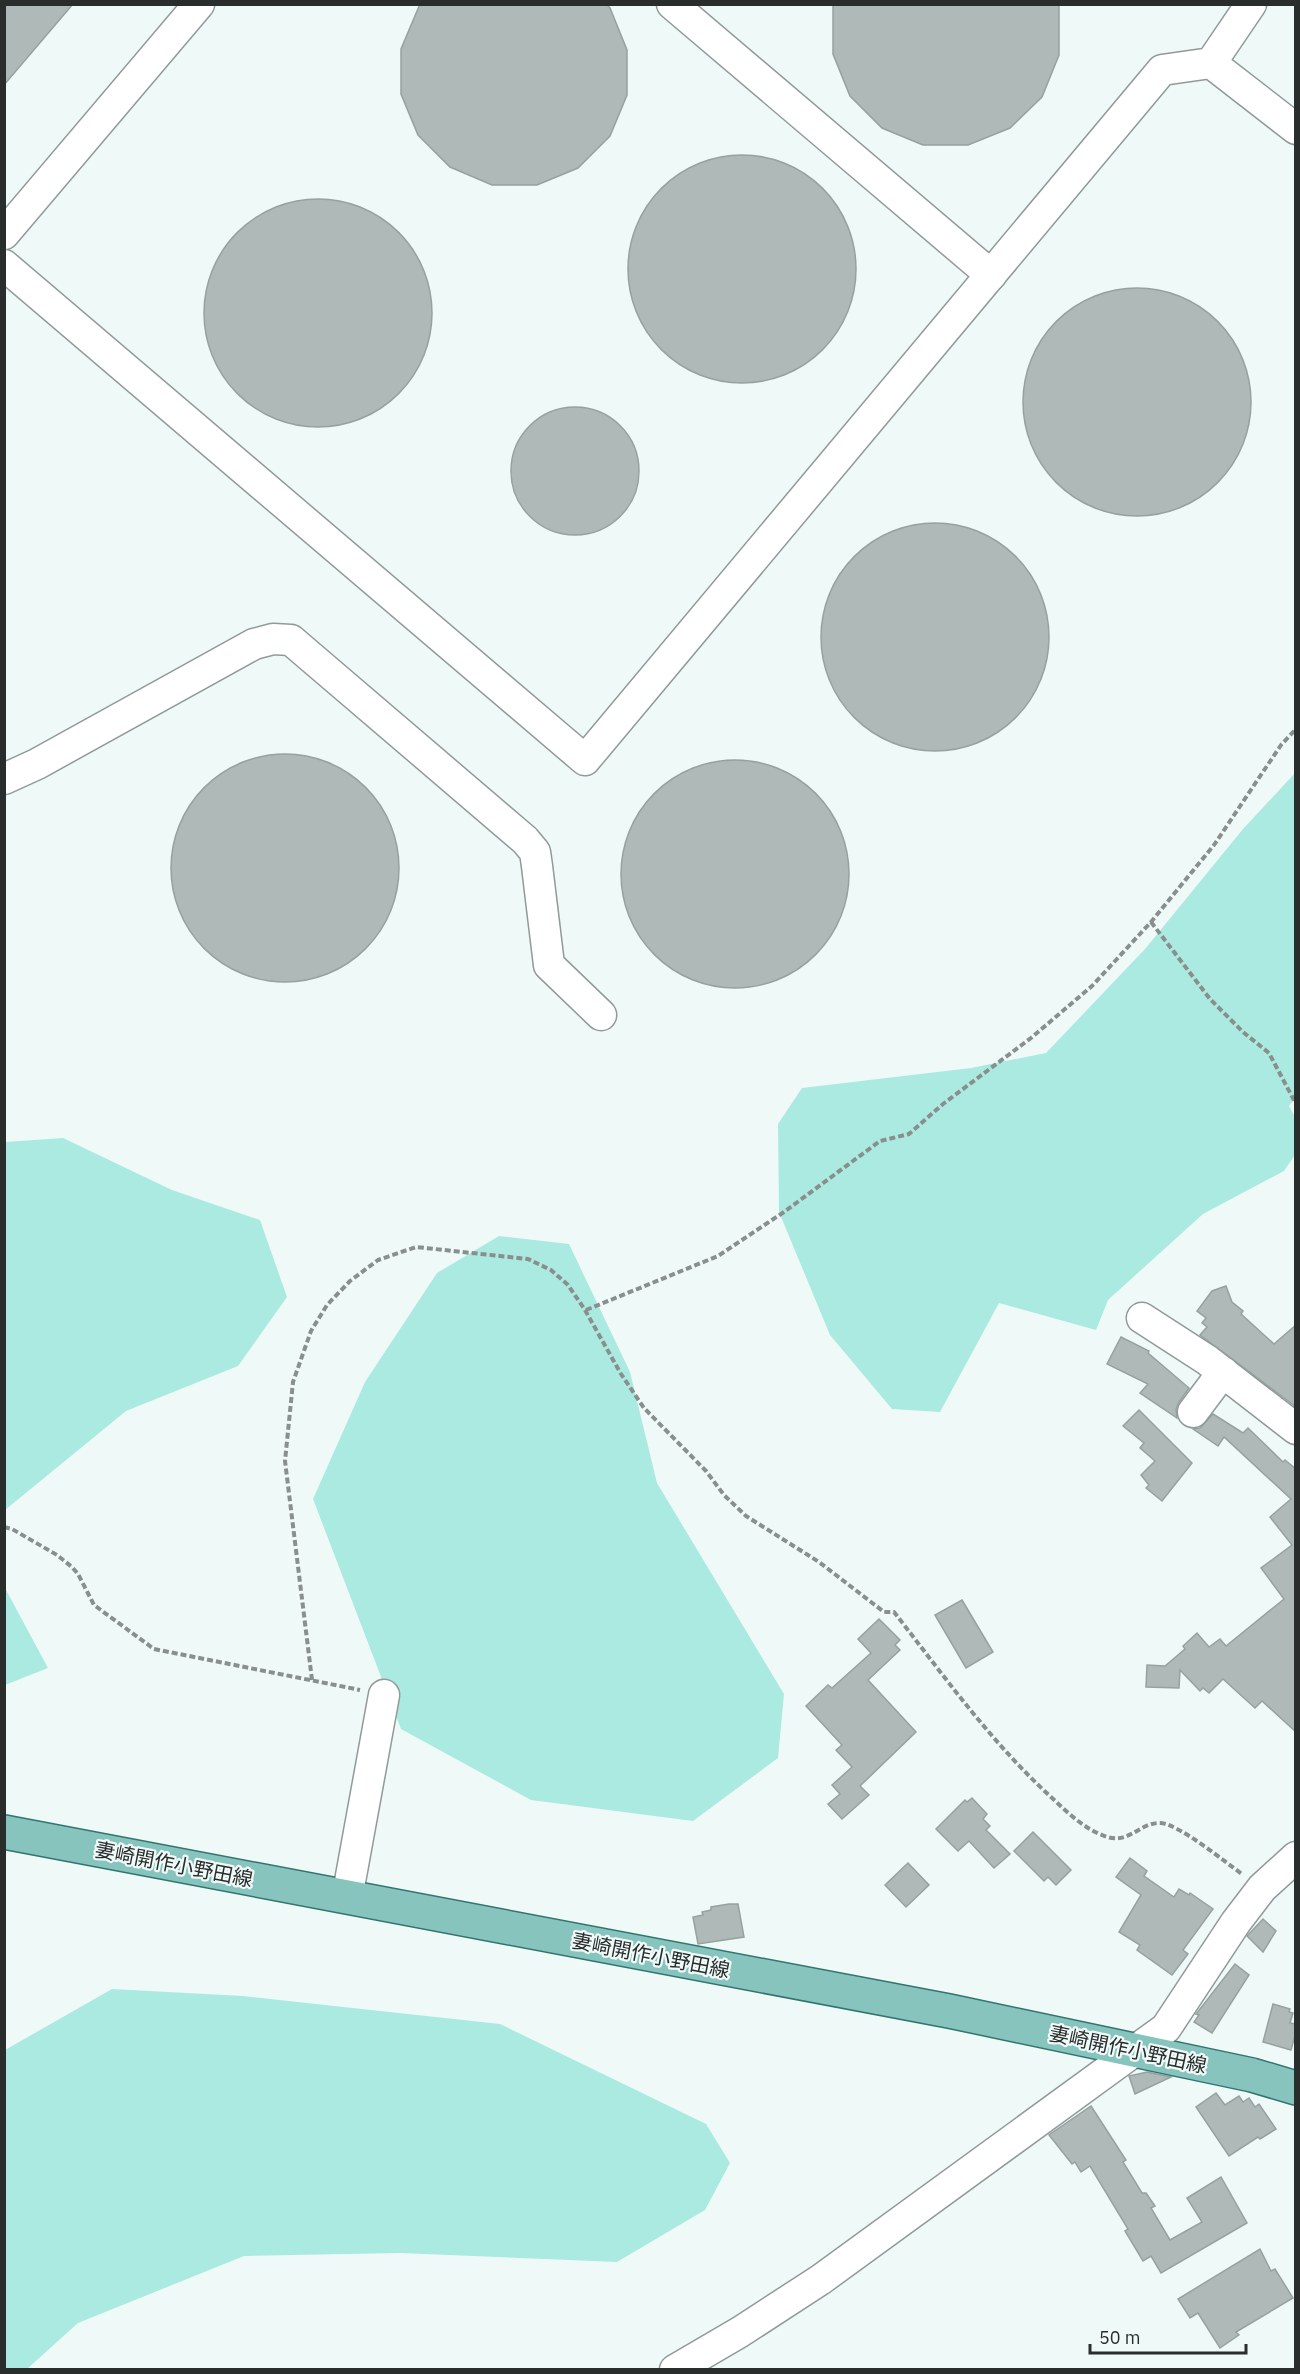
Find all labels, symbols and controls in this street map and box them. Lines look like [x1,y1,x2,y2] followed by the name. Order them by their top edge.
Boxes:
[93,1835,255,1893] street label: 妻崎開作小野田線
[570,1926,732,1984] street label: 妻崎開作小野田線
[1047,2019,1209,2079] street label: 妻崎開作小野田線
[1090,2317,1246,2355] scale bar
[1099,2326,1141,2349] text: 50 m

